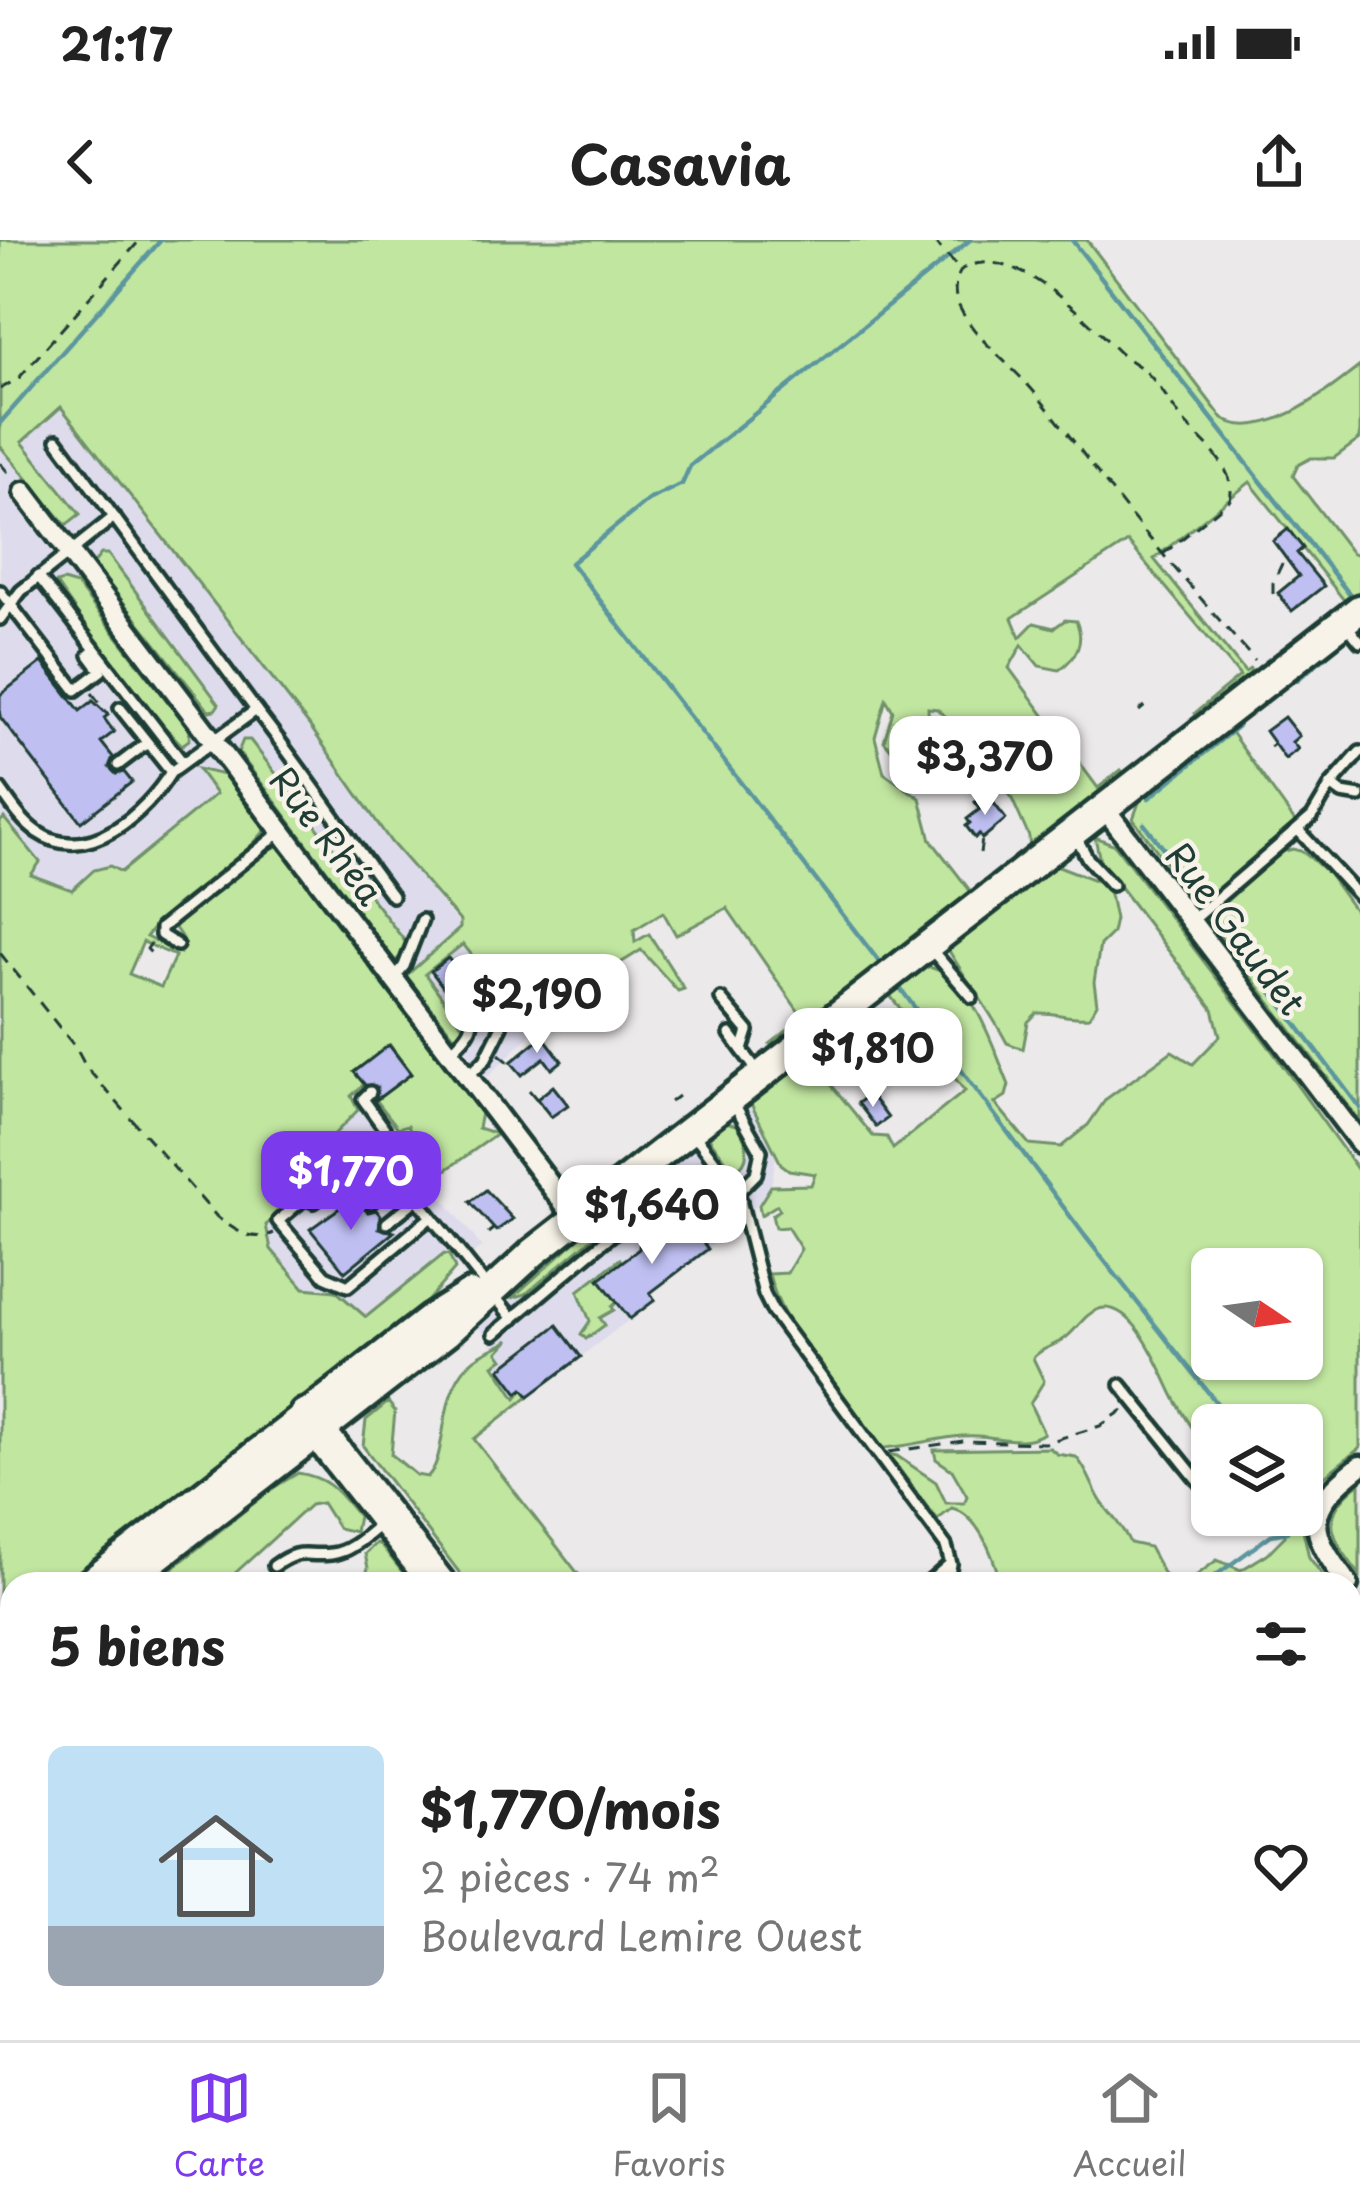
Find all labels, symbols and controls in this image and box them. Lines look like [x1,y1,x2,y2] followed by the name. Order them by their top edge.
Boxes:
[60,8,172,76] text: 21:17
[569,122,791,203] text: Casavia
[48,129,114,195] icon: back
[1246,129,1312,195] icon: share
[887,716,1083,818] pin: $3,370
[916,725,1054,784] text: $3,370
[258,755,398,916] street label: Rue Rhéa
[1154,830,1320,1026] street label: Rue Gaudet
[439,954,635,1056] pin: $2,190
[472,963,602,1022] text: $2,190
[775,1008,971,1110] pin: $1,810
[811,1017,935,1076] text: $1,810
[253,1131,449,1233] pin: $1,770
[288,1140,414,1199] text: $1,770
[554,1165,750,1267] pin: $1,640
[584,1174,720,1233] text: $1,640
[1191,1248,1323,1380] north arrow
[1191,1248,1323,1536] map controls
[1191,1404,1323,1536] button: layers
[48,1606,225,1683] text: 5 biens
[1248,1611,1314,1677] icon: filters
[420,1769,721,1846] text: $1,770/mois
[144,1794,288,1938] icon: home
[1248,1833,1314,1899] icon: heart
[420,1846,720,1905] text: 2 pièces · 74 m²
[420,1905,862,1964] text: Boulevard Lemire Ouest
[174,2065,265,2187] tab: Carte
[612,2065,726,2187] tab: Favoris
[1073,2065,1186,2187] tab: Accueil

